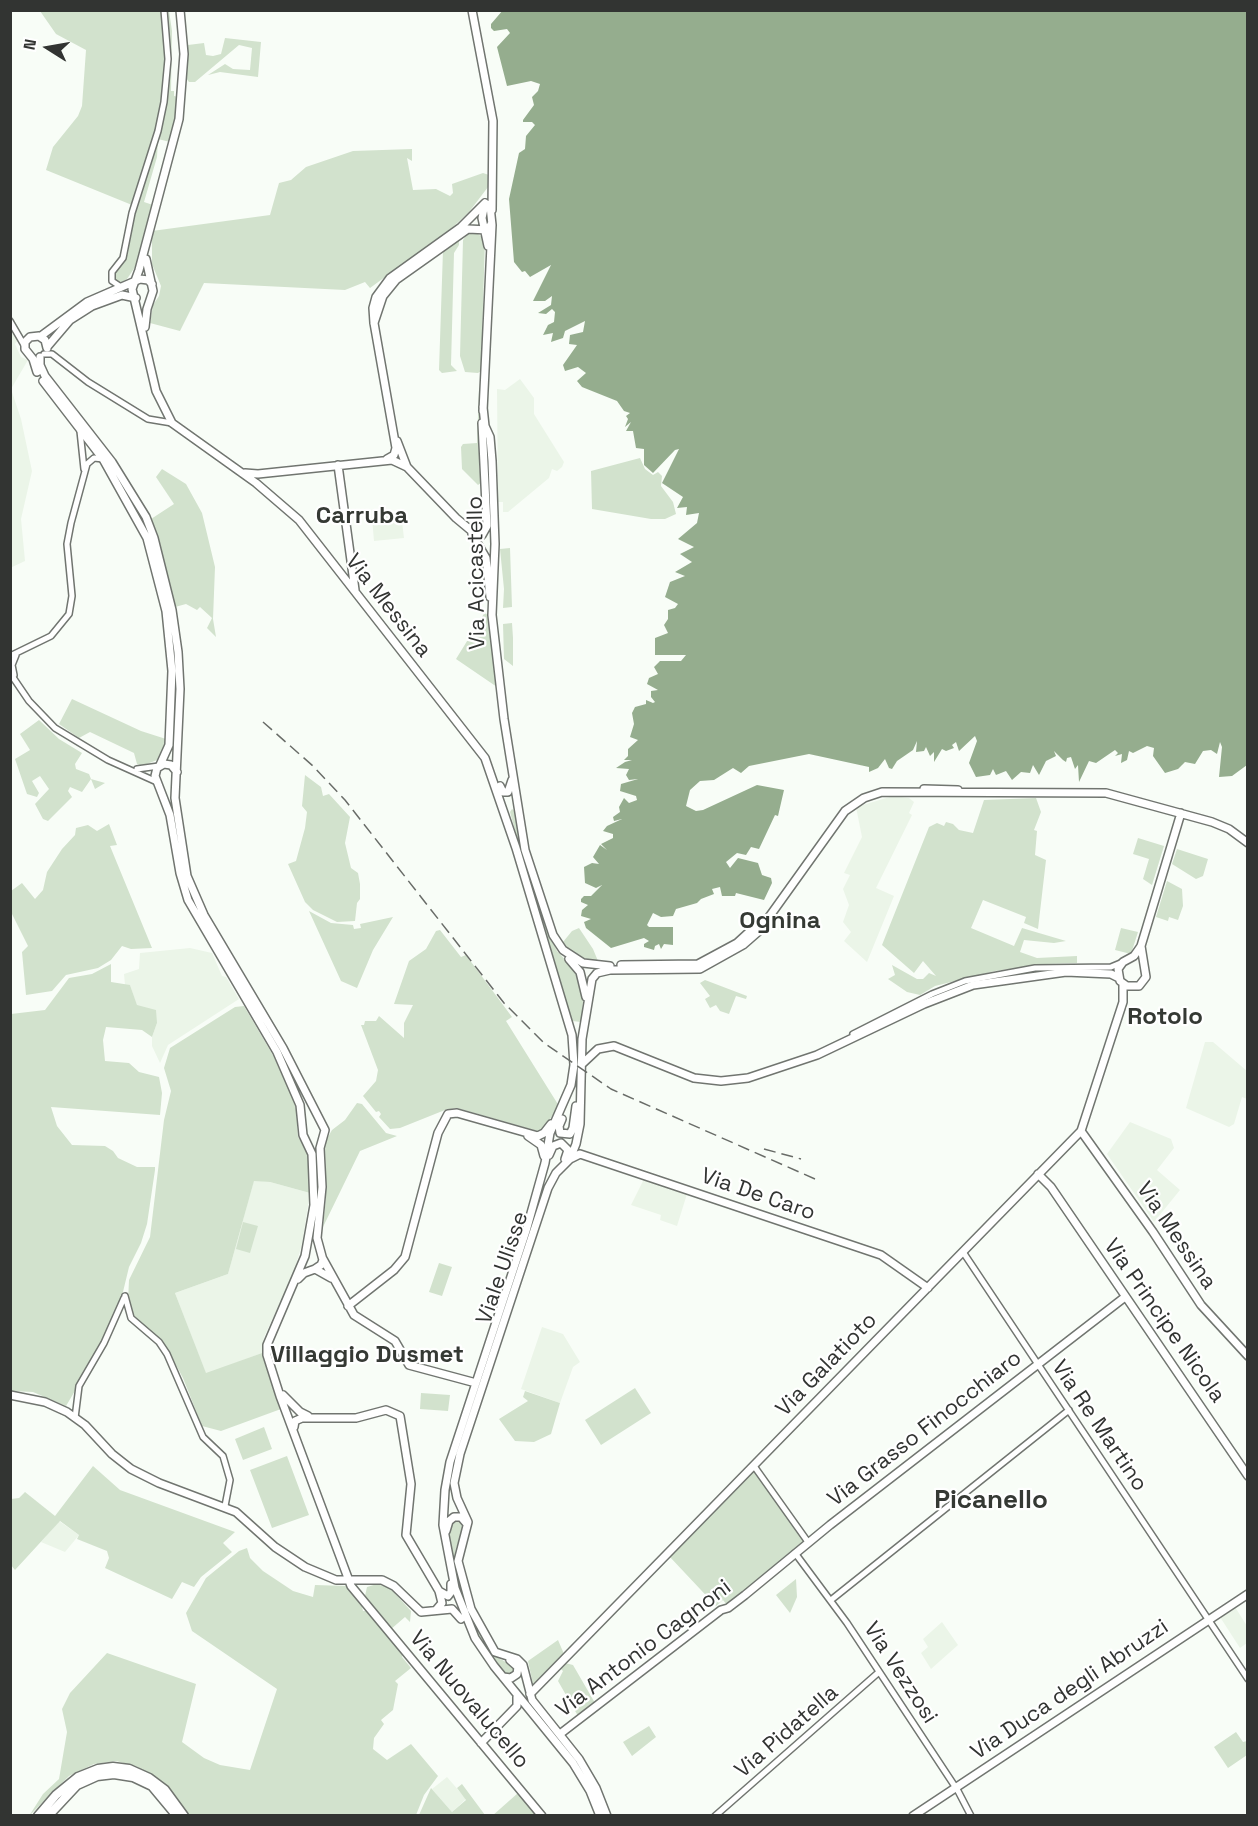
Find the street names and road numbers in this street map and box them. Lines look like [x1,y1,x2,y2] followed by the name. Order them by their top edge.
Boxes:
[462,496,492,650] street label: Via Acicastello
[339,549,437,663] street label: Via Messina
[698,1163,818,1227] street label: Via De Caro
[1130,1177,1222,1295] street label: Via Messina
[471,1208,535,1328] street label: Viale Ulisse
[1098,1234,1230,1408] street label: Via Principe Nicola
[771,1308,883,1422] street label: Via Galatioto
[823,1345,1027,1513] street label: Via Grasso Finocchiaro
[1045,1355,1153,1497] street label: Via Re Martino
[551,1575,737,1723] street label: Via Antonio Cagnoni
[966,1614,1174,1766] street label: Via Duca degli Abruzzi
[857,1617,943,1729] street label: Via Vezzosi
[404,1626,534,1774] street label: Via Nuovalucello
[730,1680,844,1784] street label: Via Pidatella

